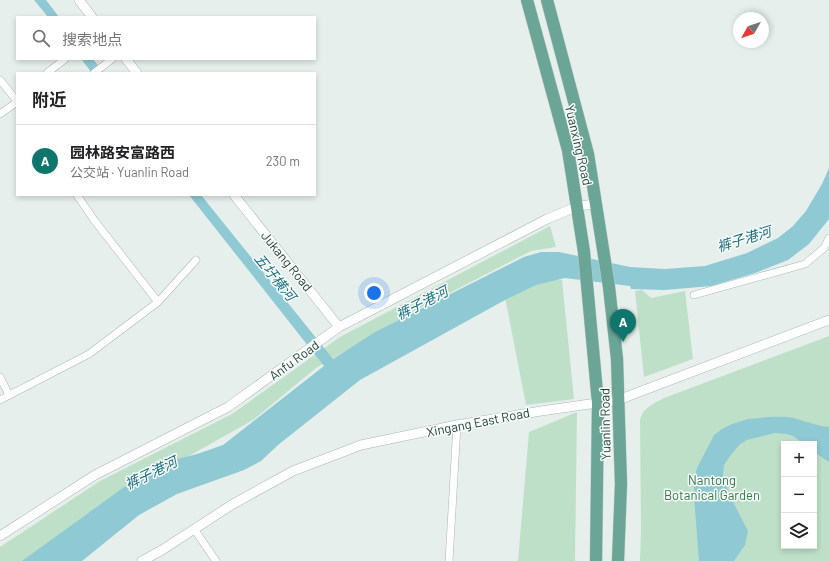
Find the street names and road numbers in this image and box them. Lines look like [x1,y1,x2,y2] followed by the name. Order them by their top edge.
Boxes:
[562,103,596,187] street label: Yuanxing Road
[258,228,316,294] street label: Jukang Road
[266,337,322,383] street label: Anfu Road
[596,388,614,460] street label: Yuanlin Road
[425,404,531,440] street label: Xingang East Road

